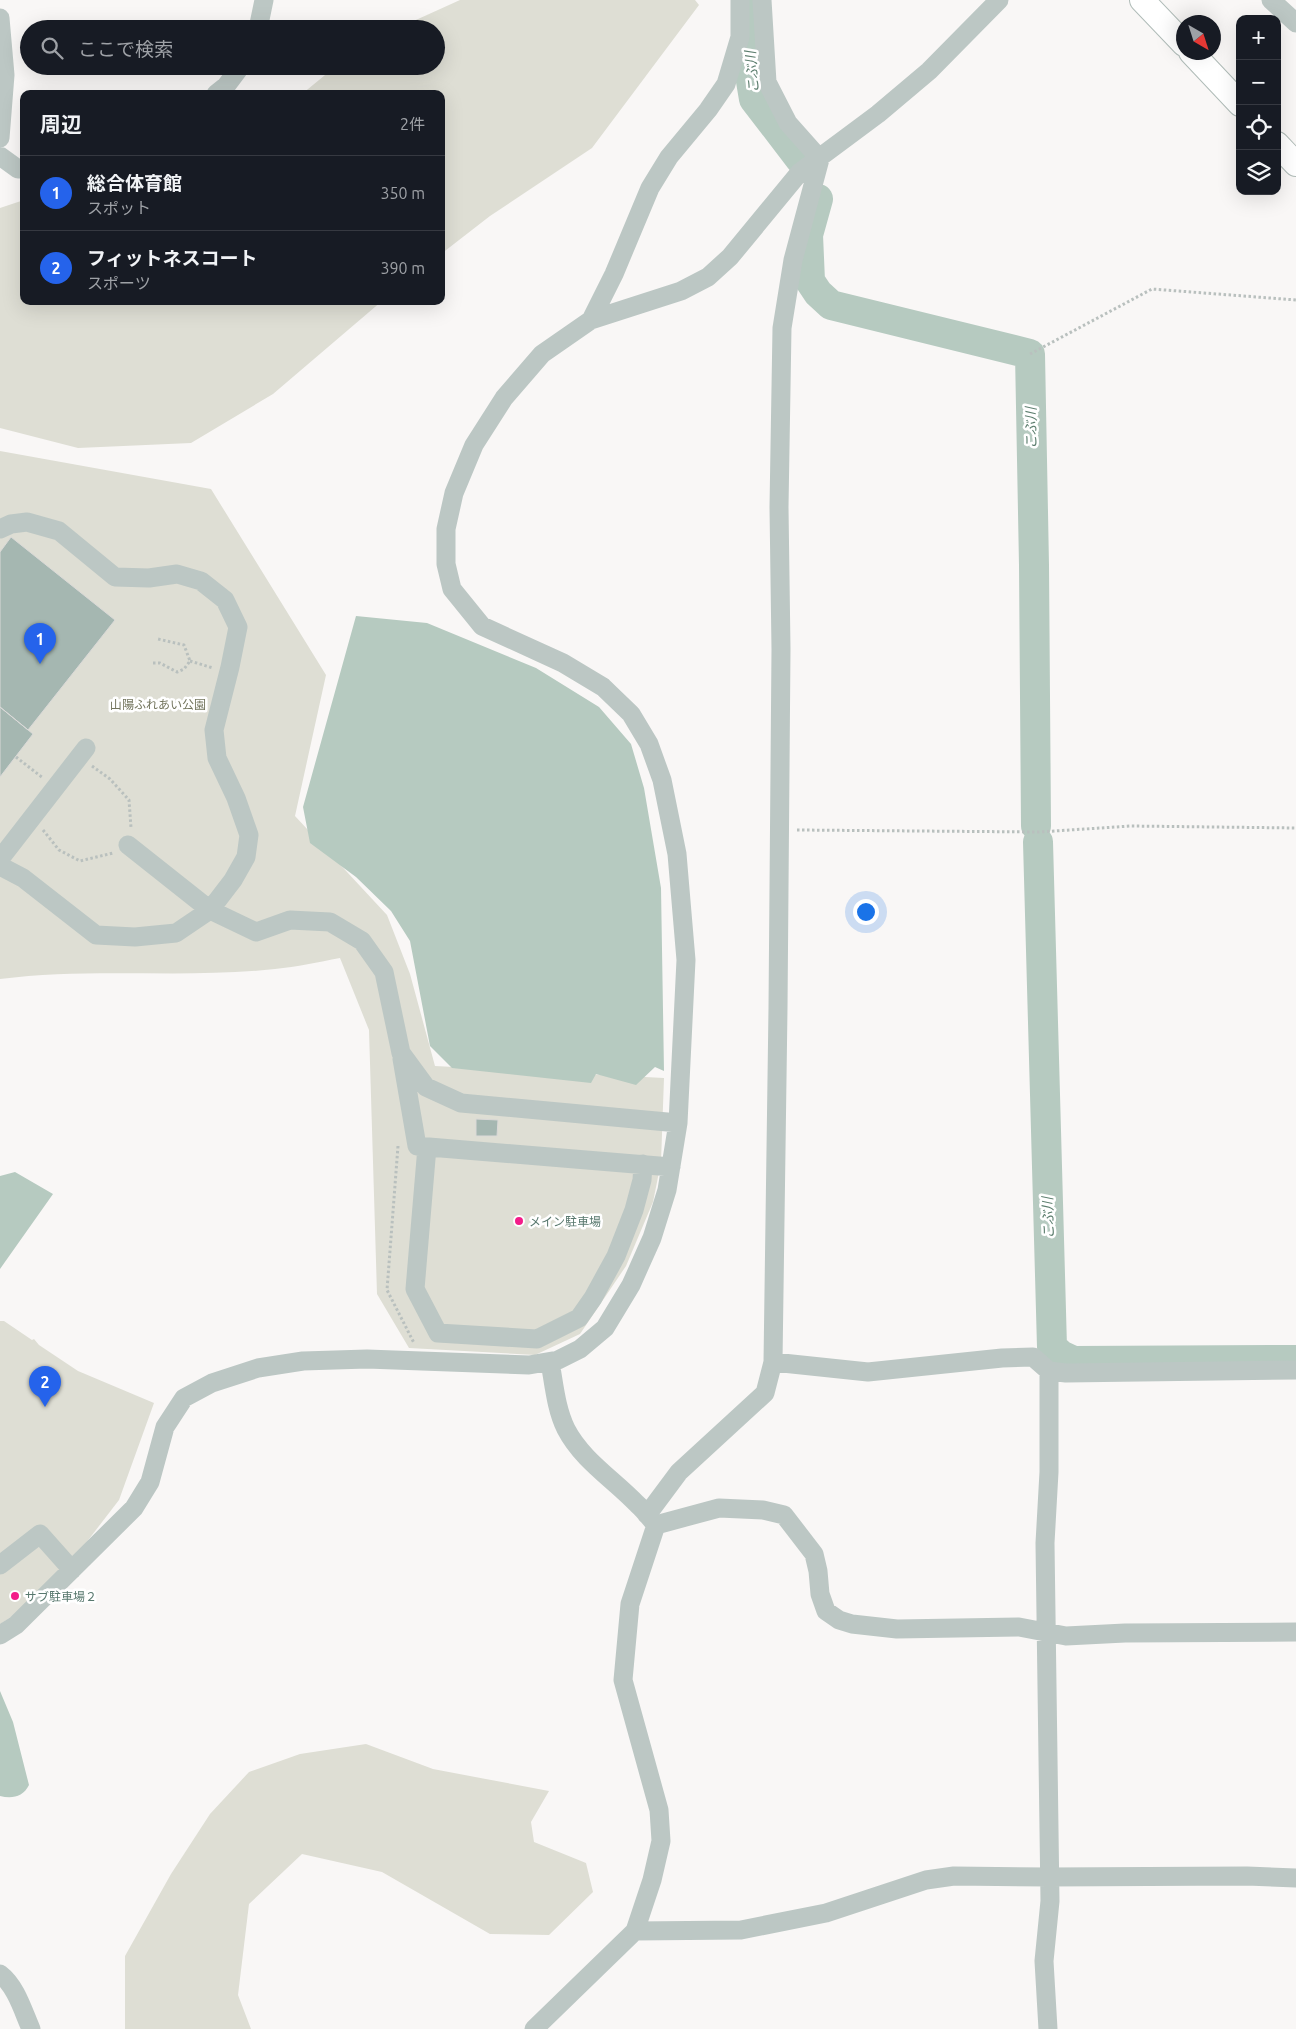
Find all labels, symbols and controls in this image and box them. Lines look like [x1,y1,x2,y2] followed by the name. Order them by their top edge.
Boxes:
[1176,15,1221,60] north arrow
[1236,15,1281,195] map controls
[1236,15,1281,60] button: +
[20,20,445,75] search box
[38,34,66,62] icon: search
[78,38,173,60] text: ここで検索
[742,48,762,94] water label: こぶ川
[1236,60,1281,105] button: −
[1236,105,1281,150] button: locate
[40,112,82,136] text: 周辺
[400,115,425,133] text: 2件
[1236,150,1281,195] button: layers
[87,172,182,194] text: 総合体育館
[51,184,61,202] text: 1
[380,184,425,202] text: 350 m
[87,199,151,217] text: スポット
[87,247,258,269] text: フィットネスコート
[51,259,61,277] text: 2
[380,259,425,277] text: 390 m
[87,274,151,292] text: スポーツ
[1023,405,1039,449] water label: こぶ川
[24,623,56,664] pin: 1
[110,698,206,711] park label: 山陽ふれあい公園
[853,899,879,925] your location
[1039,1195,1057,1239] water label: こぶ川
[513,1215,525,1227] marker: メイン駐車場
[529,1215,601,1228] place label: メイン駐車場
[29,1366,61,1407] pin: 2
[9,1590,21,1602] marker: サブ駐車場２
[25,1590,97,1603] place label: サブ駐車場２

